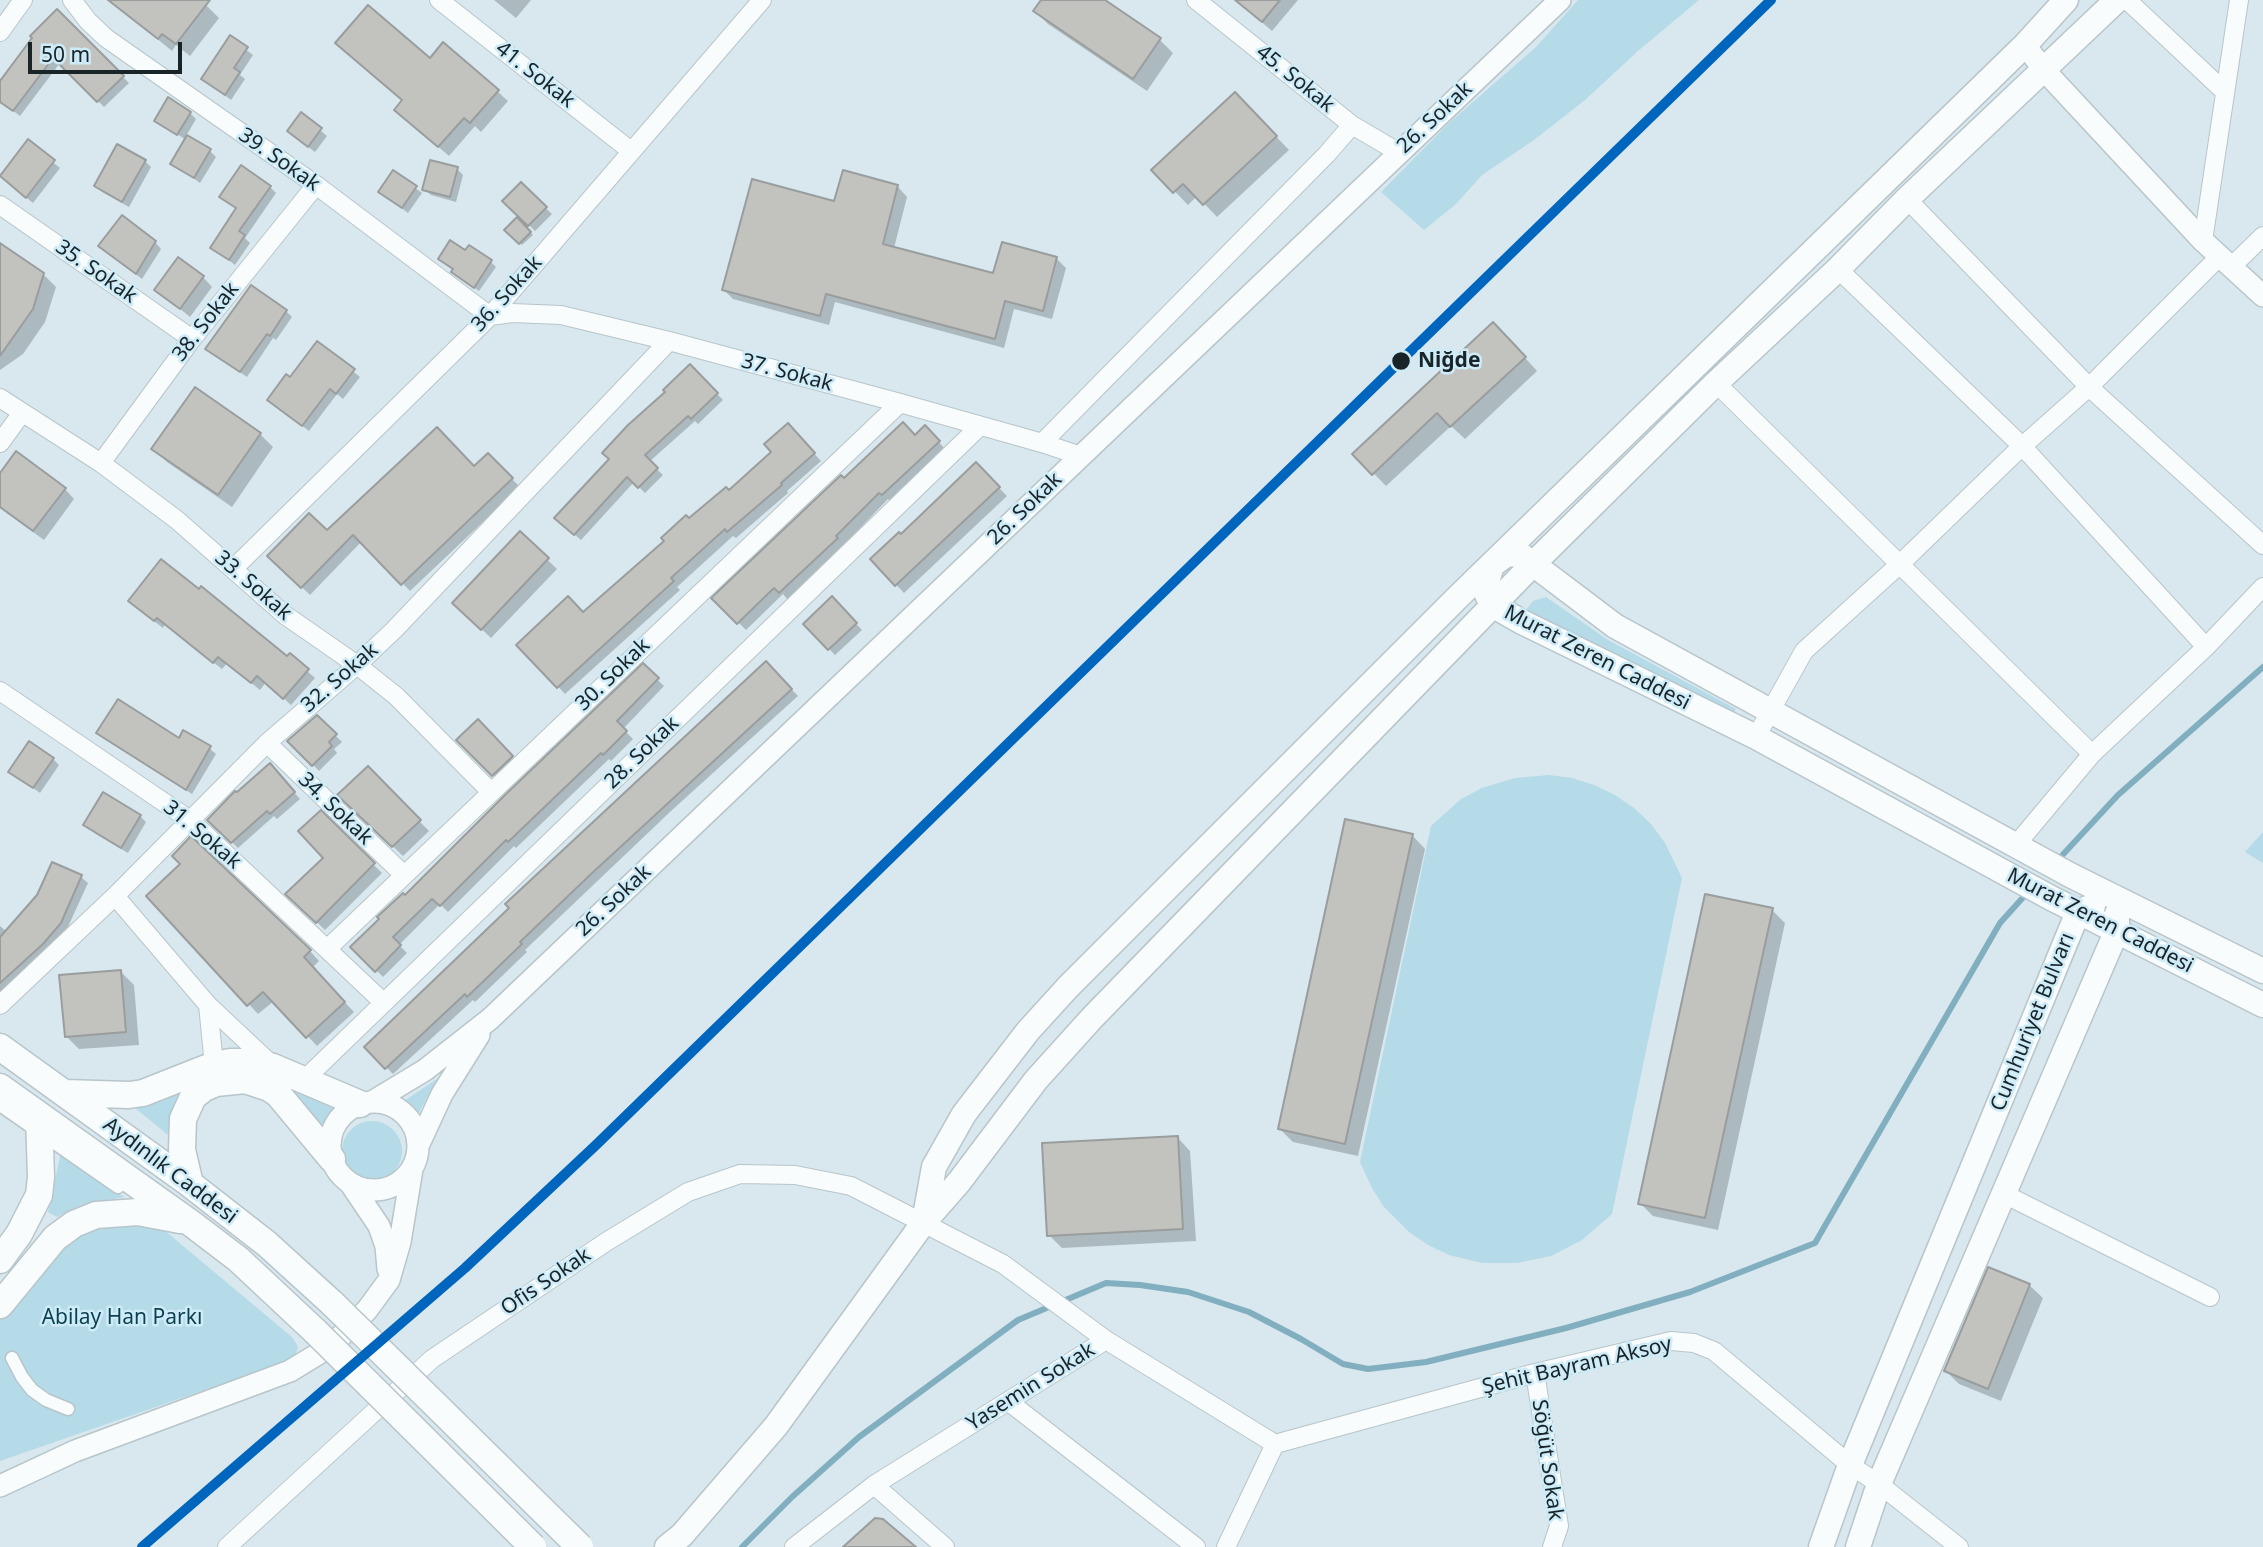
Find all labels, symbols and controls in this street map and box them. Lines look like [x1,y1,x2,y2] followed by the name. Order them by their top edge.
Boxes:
[32,28,186,72] scale bar
[490,36,580,114] street label: 41. Sokak
[41,40,90,68] text: 50 m
[1251,40,1339,118] street label: 45. Sokak
[1392,77,1478,159] street label: 26. Sokak
[233,123,325,197] street label: 39. Sokak
[50,235,142,309] street label: 35. Sokak
[466,251,548,337] street label: 36. Sokak
[167,277,245,367] street label: 38. Sokak
[1418,348,1480,374] place label: Niğde
[739,349,835,397] street label: 37. Sokak
[1390,350,1412,372] marker: Niğde
[983,467,1067,551] street label: 26. Sokak
[209,546,297,626] street label: 33. Sokak
[1500,600,1694,716] street label: Murat Zeren Caddesi
[571,633,655,717] street label: 30. Sokak
[296,638,384,718] street label: 32. Sokak
[600,711,684,795] street label: 28. Sokak
[293,767,377,851] street label: 34. Sokak
[158,795,246,875] street label: 31. Sokak
[571,860,657,942] street label: 26. Sokak
[2003,863,2197,979] street label: Murat Zeren Caddesi
[1986,929,2080,1115] street label: Cumhuriyet Bulvarı
[98,1112,242,1230] street label: Aydınlık Caddesi
[496,1243,596,1321] street label: Ofis Sokak
[42,1305,202,1331] park label: Abilay Han Parkı
[1480,1332,1674,1400] street label: Şehit Bayram Aksoy
[962,1338,1100,1436] street label: Yasemin Sokak
[1526,1398,1568,1522] street label: Söğüt Sokak

